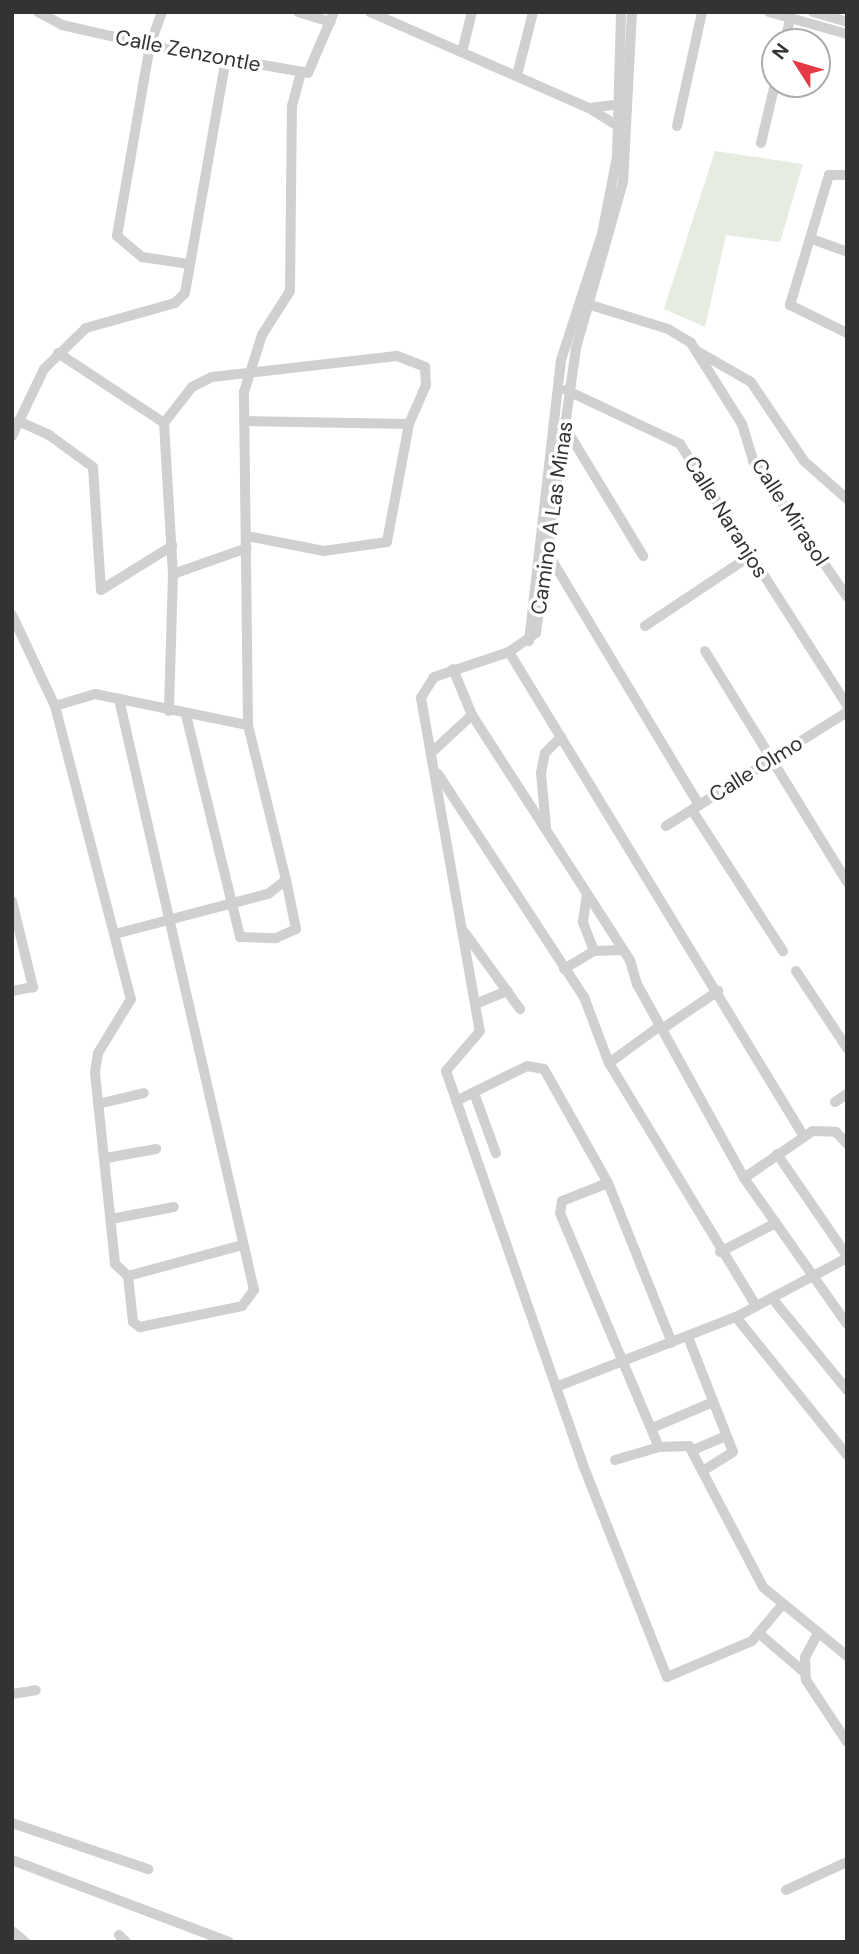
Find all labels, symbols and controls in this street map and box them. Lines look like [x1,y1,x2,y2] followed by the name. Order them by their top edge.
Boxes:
[113,25,263,77] street label: Calle Zenzontle
[761,28,831,98] north arrow
[766,38,795,64] text: N
[526,420,578,616] street label: Camino A Las Minas
[679,452,773,582] street label: Calle Naranjos
[746,454,834,570] street label: Calle Mirasol
[705,730,807,808] street label: Calle Olmo

